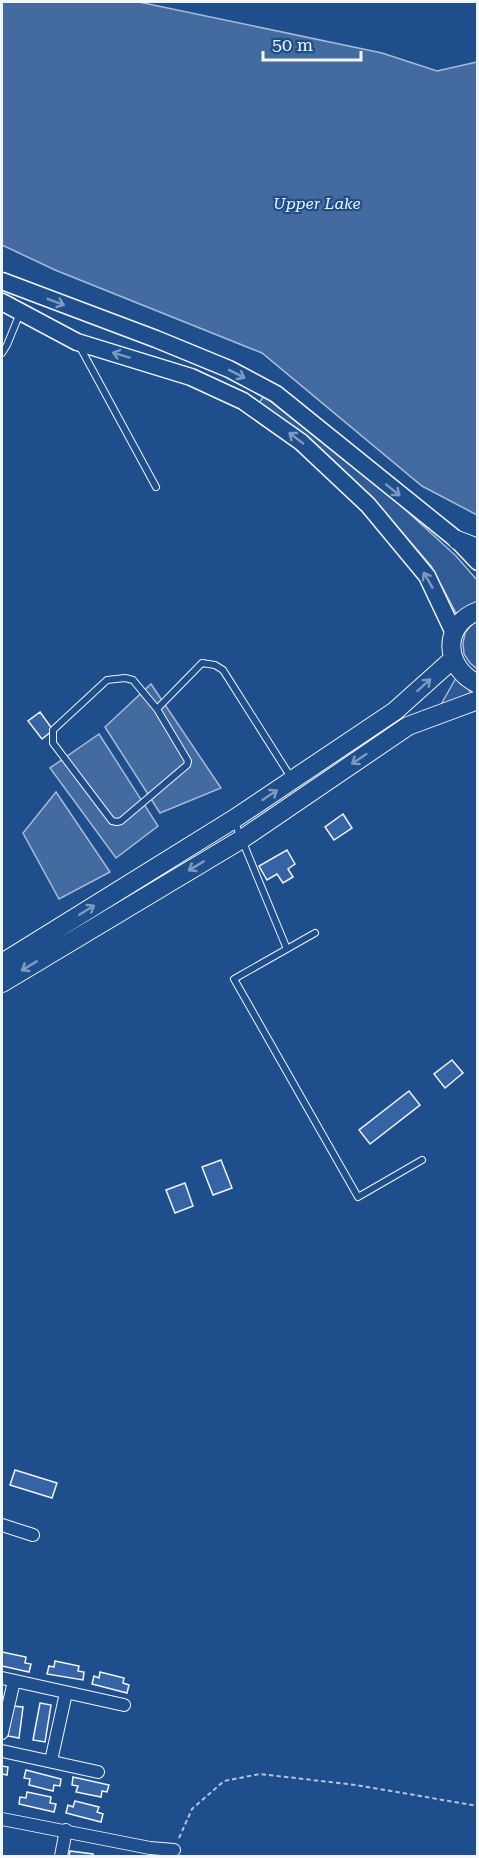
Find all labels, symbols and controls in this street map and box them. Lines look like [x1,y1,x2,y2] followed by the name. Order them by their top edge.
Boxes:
[263,24,360,62] scale bar
[272,34,313,55] text: 50 m
[273,194,361,213] water label: Upper Lake
[46,297,65,308] one-way arrow
[112,349,131,360] one-way arrow
[228,368,246,380] one-way arrow
[288,432,304,445] one-way arrow
[385,483,401,496] one-way arrow
[422,572,433,590] one-way arrow
[416,678,431,692] one-way arrow
[352,753,368,765] one-way arrow
[261,789,277,801] one-way arrow
[188,861,205,873] one-way arrow
[78,903,95,915] one-way arrow
[21,961,38,973] one-way arrow

